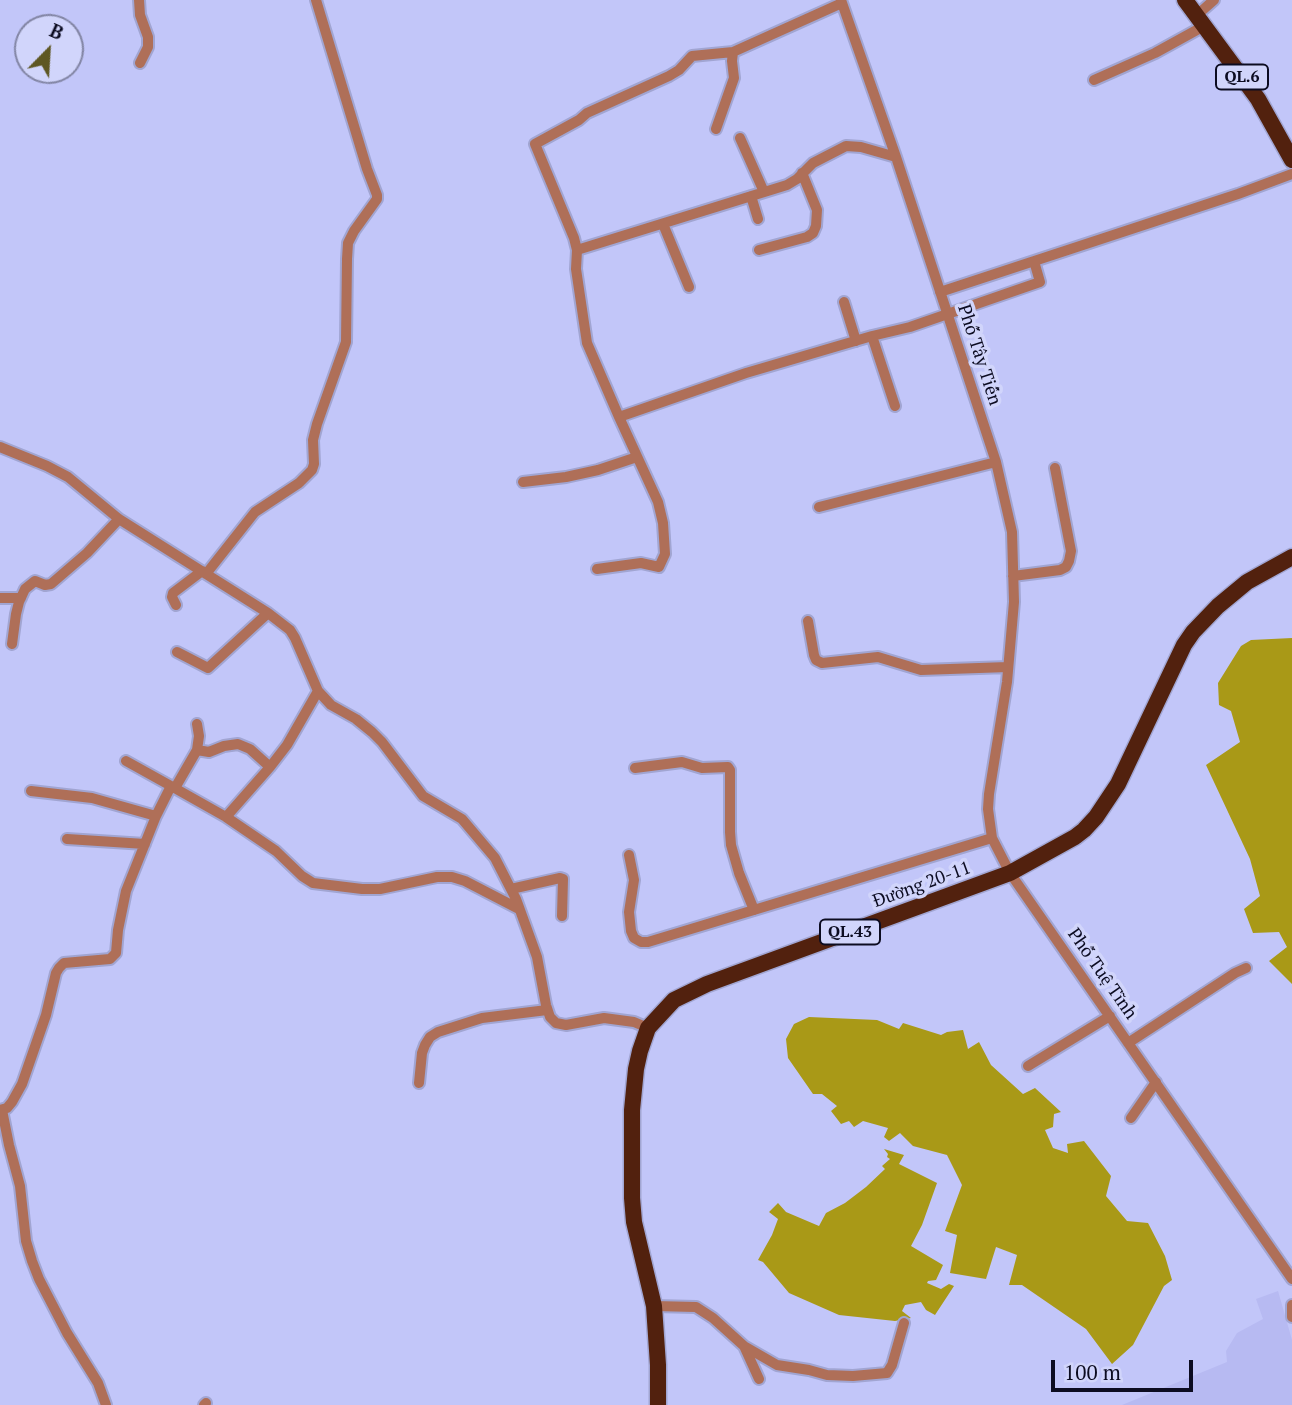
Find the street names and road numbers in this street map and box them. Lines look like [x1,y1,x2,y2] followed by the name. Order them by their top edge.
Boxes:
[1216,64,1268,90] road number: QL.6
[953,302,1005,408] street label: Phố Tây Tiến
[870,857,974,913] street label: Đường 20-11
[820,920,880,944] road number: QL.43
[1063,924,1141,1024] street label: Phố Tuệ Tĩnh

